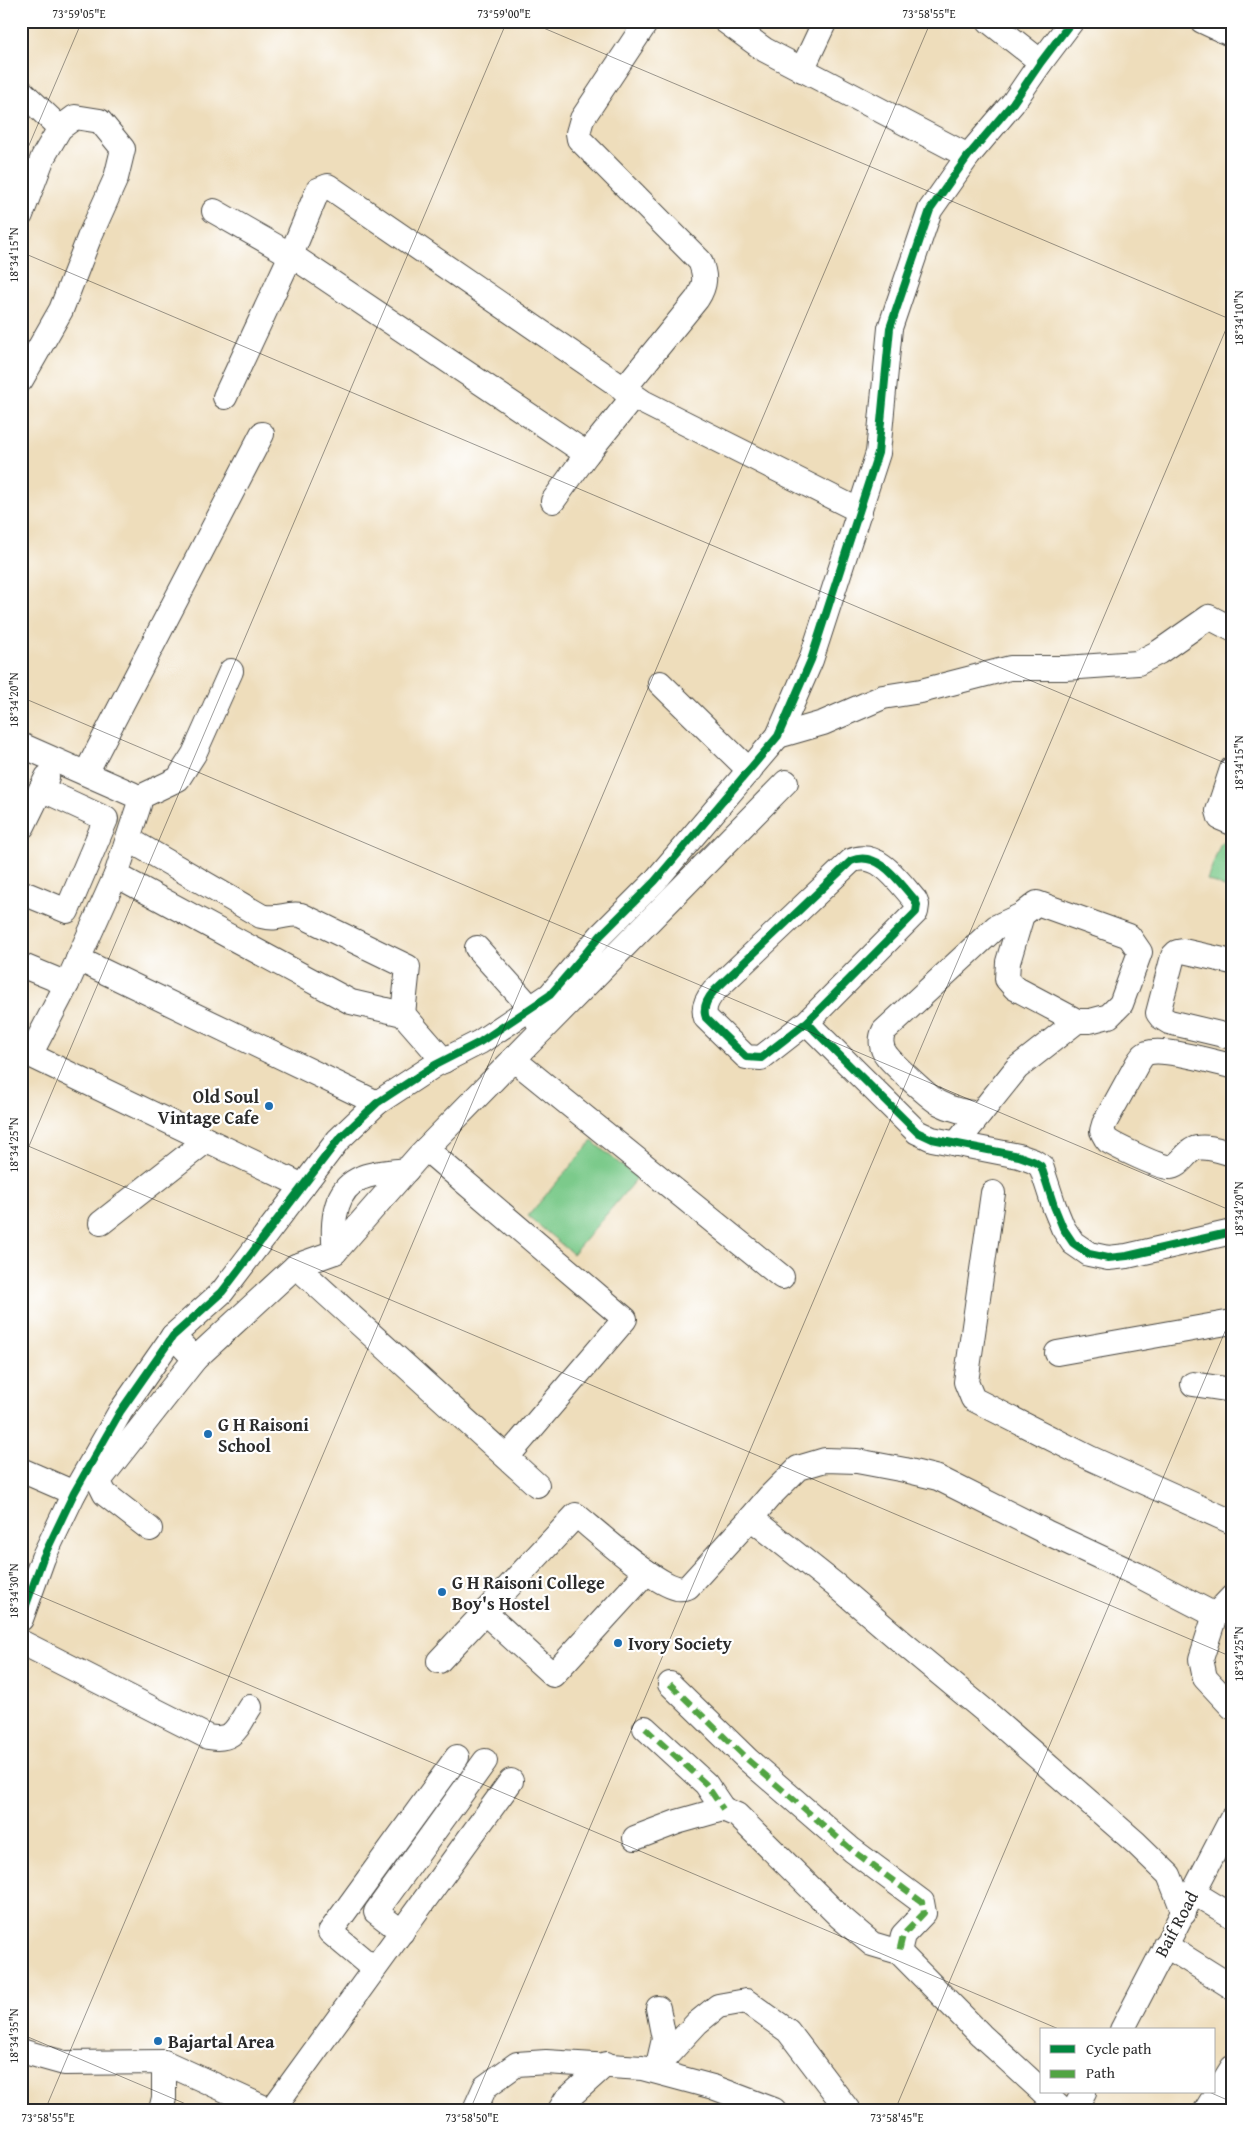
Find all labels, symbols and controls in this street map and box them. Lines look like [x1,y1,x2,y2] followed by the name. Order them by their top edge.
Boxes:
[52,5,106,22] text: 73°59'05"E
[477,5,531,22] text: 73°59'00"E
[902,5,956,22] text: 73°58'55"E
[5,227,22,283] text: 18°34'15"N
[1230,290,1247,346] text: 18°34'10"N
[5,672,22,728] text: 18°34'20"N
[1230,735,1247,791] text: 18°34'15"N
[158,1083,259,1131] place label: Old Soul Vintage Cafe
[263,1100,275,1112] marker: Old Soul Vintage Cafe
[5,1117,22,1173] text: 18°34'25"N
[1230,1181,1247,1237] text: 18°34'20"N
[218,1411,309,1459] place label: G H Raisoni School
[202,1428,214,1440] marker: G H Raisoni School
[5,1563,22,1619] text: 18°34'30"N
[452,1569,605,1617] place label: G H Raisoni College Boy's Hostel
[436,1586,448,1598] marker: G H Raisoni College Boy's Hostel
[1230,1626,1247,1682] text: 18°34'25"N
[628,1630,733,1657] place label: Ivory Society
[612,1637,624,1649] marker: Ivory Society
[1147,1886,1205,1962] street label: Baif Road
[5,2008,22,2064] text: 18°34'35"N
[168,2028,275,2055] place label: Bajartal Area
[1040,2028,1216,2094] legend
[152,2035,164,2047] marker: Bajartal Area
[1086,2038,1152,2059] text: Cycle path
[1086,2062,1115,2083] text: Path
[21,2109,75,2126] text: 73°58'55"E
[445,2109,499,2126] text: 73°58'50"E
[870,2109,924,2126] text: 73°58'45"E

